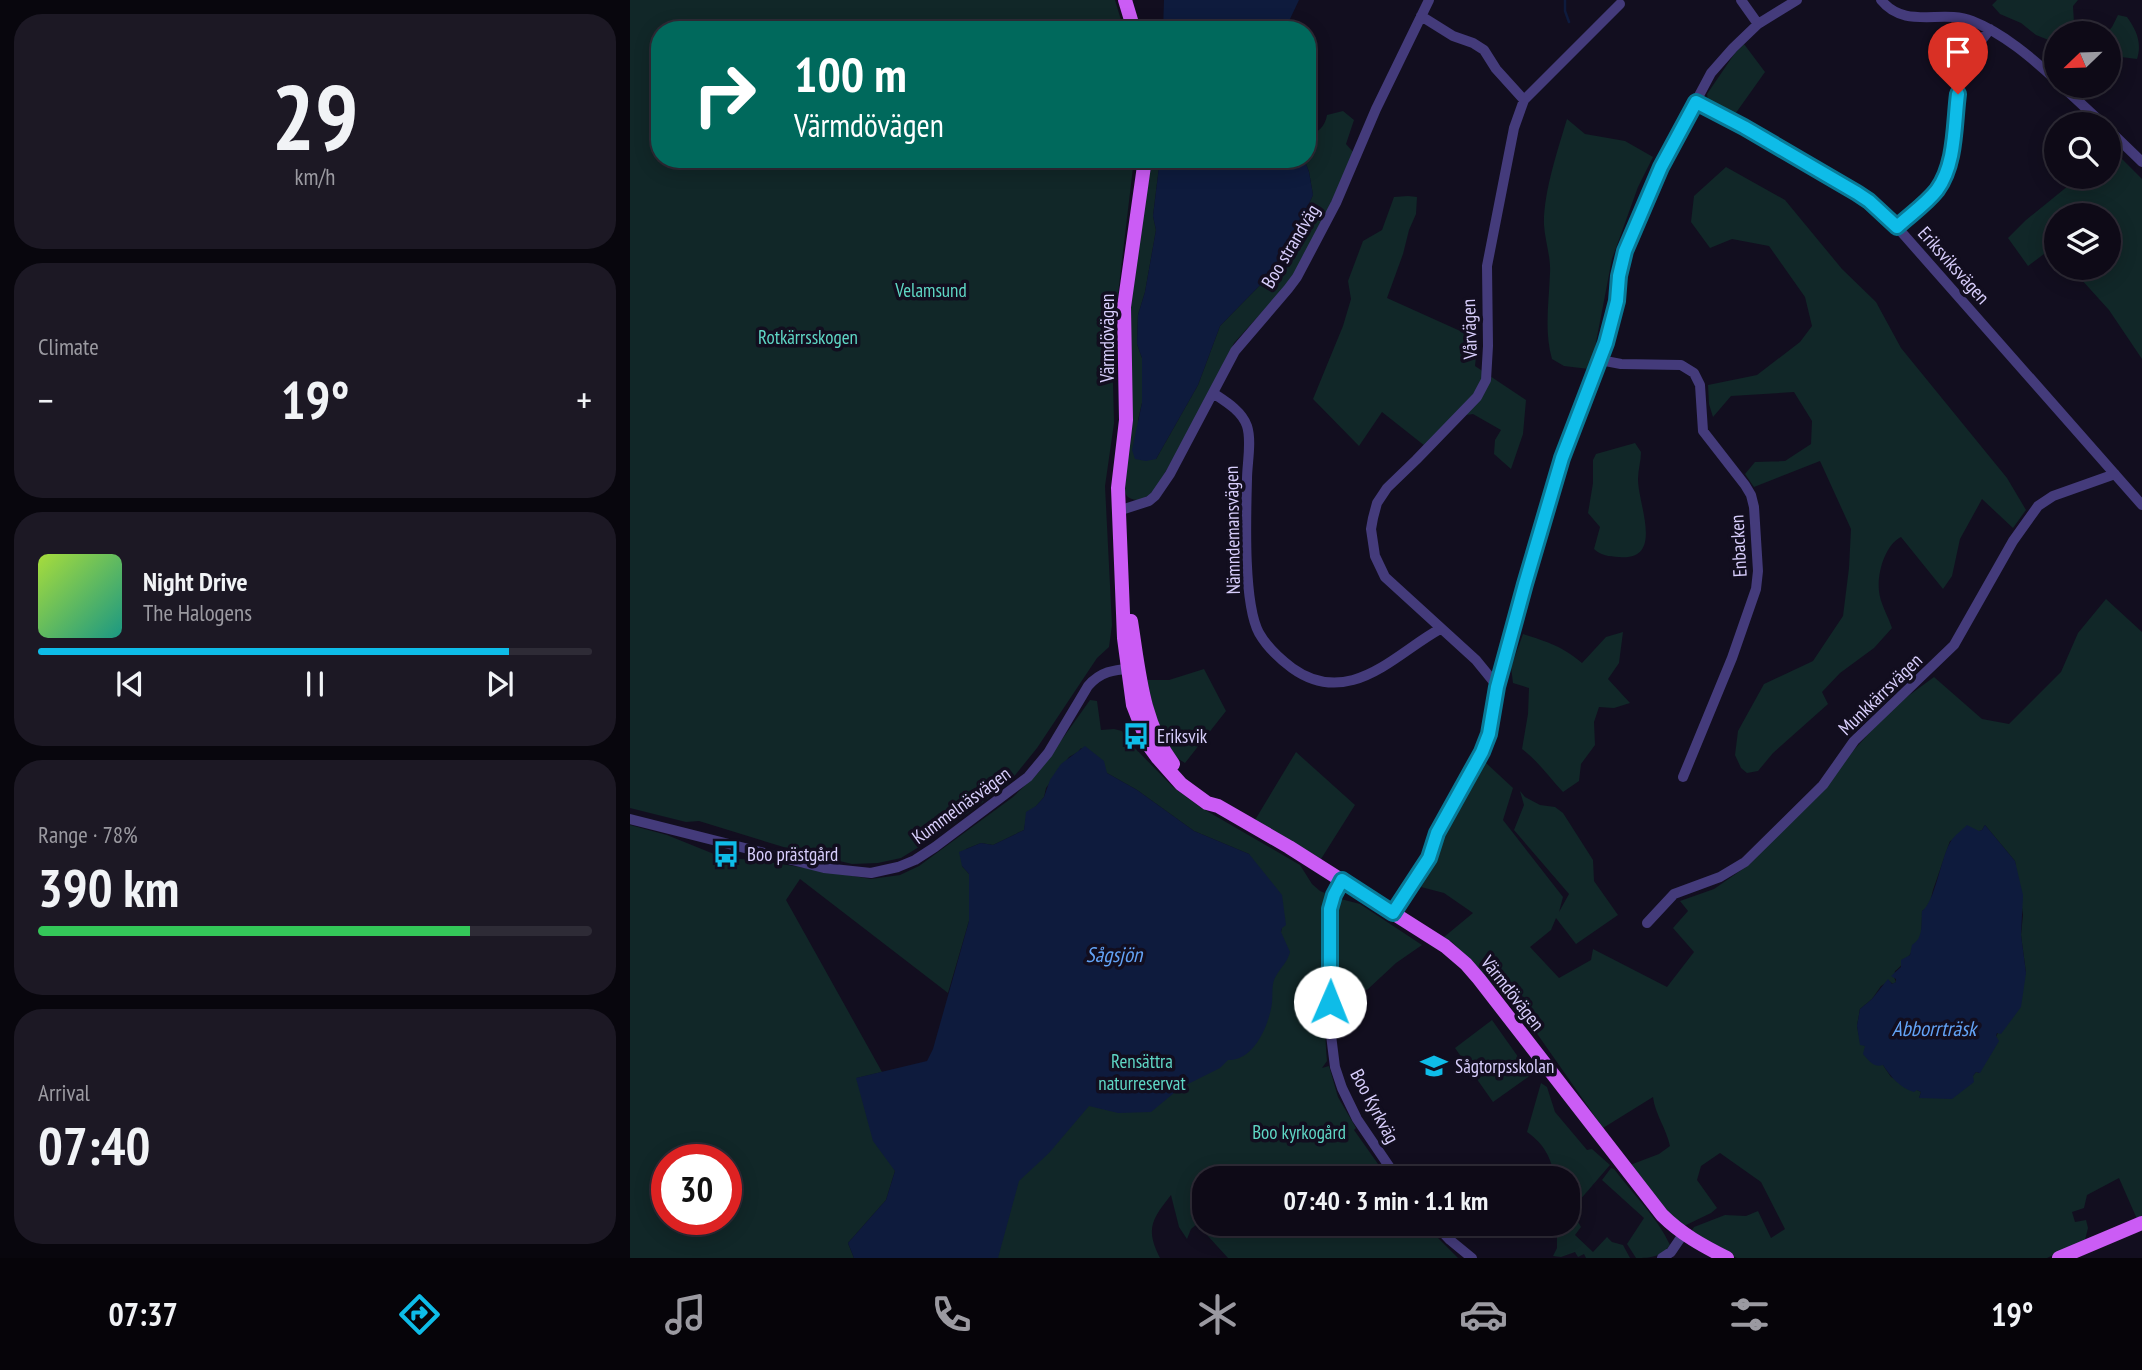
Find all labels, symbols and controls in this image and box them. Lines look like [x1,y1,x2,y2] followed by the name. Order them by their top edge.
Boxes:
[2044,21,2121,98] north arrow
[2044,21,2121,280] map controls
[1928,22,1988,94] pin
[1939,33,1977,71] icon: arrive
[794,42,907,106] text: 100 m
[679,49,770,140] icon: right
[272,57,359,175] text: 29
[794,104,944,146] text: Värmdövägen
[2044,112,2121,189] button: search
[295,162,335,191] text: km/h
[1256,200,1324,292] street label: Boo strandväg
[2044,203,2121,280] button: layers
[1913,221,1995,309] street label: Eriksviksvägen
[894,278,967,302] park label: Velamsund
[1095,294,1119,383] street label: Värmdövägen
[1456,298,1482,361] street label: Vårvägen
[758,325,858,349] park label: Rotkärrsskogen
[38,332,99,361] text: Climate
[281,366,349,433] text: 19°
[38,375,54,424] text: −
[576,375,592,424] text: +
[1219,465,1245,595] street label: Nämndemansvägen
[1724,514,1752,578] street label: Enbacken
[143,565,248,598] text: Night Drive
[143,598,252,627] text: The Halogens
[1833,648,1927,740] street label: Munkkärrsvägen
[111,665,149,703] icon: previous
[296,665,334,703] icon: pause
[481,665,519,703] icon: next
[1121,721,1151,751] bus stop icon: Eriksvik
[1157,724,1208,748] place label: Eriksvik
[907,761,1015,849] street label: Kummelnäsvägen
[38,820,138,849] text: Range · 78%
[711,839,741,869] bus stop icon: Boo prästgård
[747,842,838,866] place label: Boo prästgård
[38,854,179,921] text: 390 km
[1086,941,1144,968] water label: Sågsjön
[1476,950,1550,1035] street label: Värmdövägen
[1293,965,1367,1039] position arrow
[1892,1015,1979,1042] water label: Abborrträsk
[1098,1049,1186,1095] park label: Rensättra naturreservat
[1419,1051,1449,1081] school or university icon: Sågtorpsskolan
[1455,1054,1554,1078] place label: Sågtorpsskolan
[1345,1065,1405,1147] street label: Boo Kyrkväg
[38,1078,90,1107] text: Arrival
[38,1112,150,1179] text: 07:40
[1252,1120,1346,1144] park label: Boo kyrkogård
[651,1144,742,1235] speed limit sign: 30
[1284,1184,1488,1217] text: 07:40 · 3 min · 1.1 km
[395,1290,444,1339] icon: directions
[661,1290,710,1339] icon: music
[927,1290,976,1339] icon: phone
[1193,1290,1242,1339] icon: climate
[1459,1290,1508,1339] icon: car
[1725,1290,1774,1339] icon: filters
[109,1293,178,1335] text: 07:37
[1991,1293,2033,1335] text: 19°

